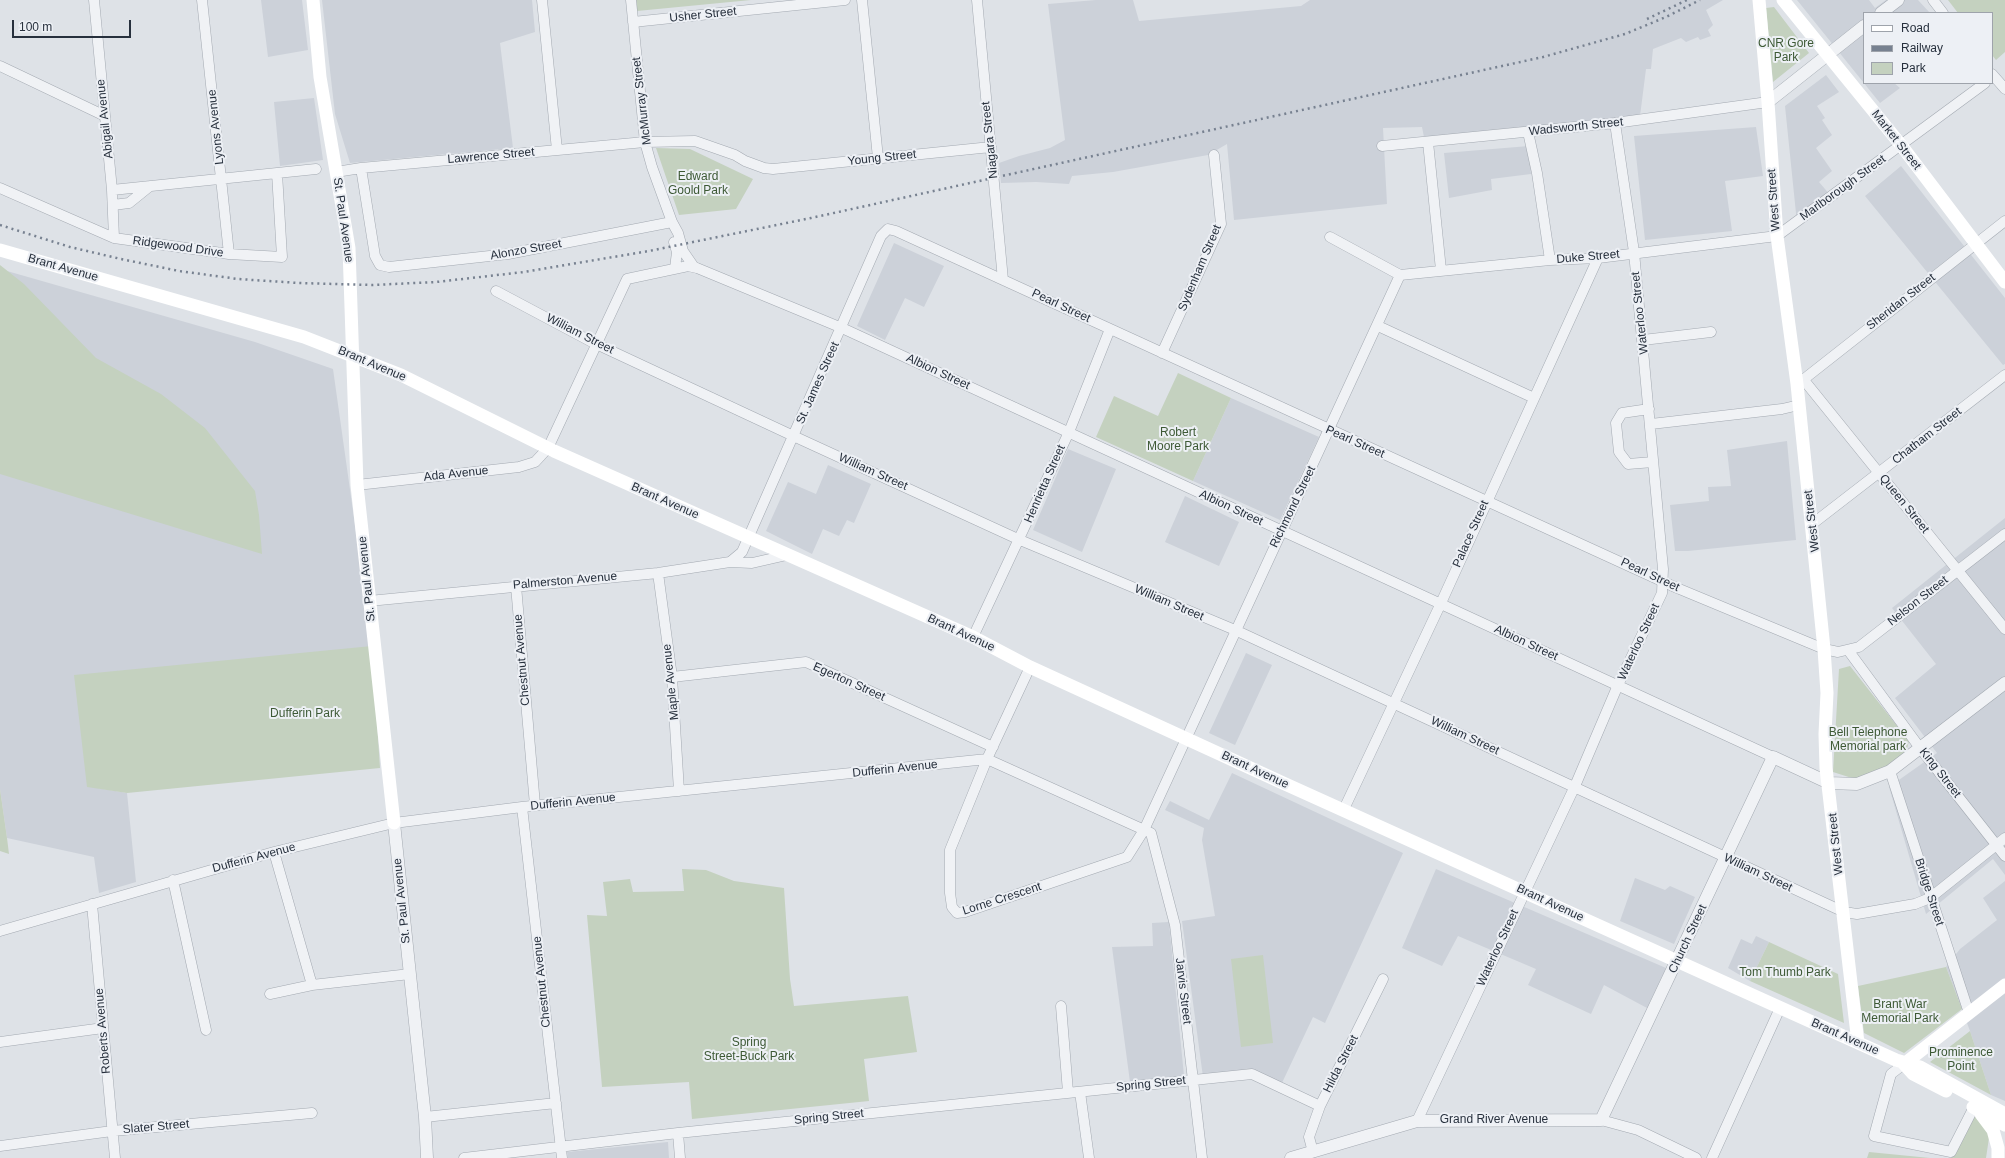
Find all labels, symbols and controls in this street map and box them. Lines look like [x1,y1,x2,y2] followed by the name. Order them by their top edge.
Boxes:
[669,4,737,26] street label: Usher Street
[14,12,133,38] scale bar
[1863,12,1993,84] legend
[19,20,52,34] text: 100 m
[1901,21,1930,35] text: Road
[1758,37,1814,65] park label: CNR Gore Park
[1901,41,1943,55] text: Railway
[629,56,655,146] street label: McMurray Street
[1901,61,1926,75] text: Park
[94,79,116,159] street label: Abigail Avenue
[205,89,227,165] street label: Lyons Avenue
[979,101,1001,179] street label: Niagara Street
[1868,107,1924,173] street label: Market Street
[1528,115,1624,139] street label: Wadsworth Street
[447,145,535,167] street label: Lawrence Street
[847,147,917,169] street label: Young Street
[1797,152,1889,224] street label: Marlborough Street
[1765,168,1783,232] street label: West Street
[668,170,728,198] park label: Edward Goold Park
[330,176,356,264] street label: St. Paul Avenue
[1175,223,1225,313] street label: Sydenham Street
[132,234,224,260] street label: Ridgewood Drive
[489,237,563,263] street label: Alonzo Street
[1556,247,1620,267] street label: Duke Street
[26,251,100,285] street label: Brant Avenue
[1629,271,1651,355] street label: Waterloo Street
[1864,271,1938,333] street label: Sheridan Street
[1029,286,1093,326] street label: Pearl Street
[544,311,616,357] street label: William Street
[793,340,843,426] street label: St. James Street
[336,343,408,385] street label: Brant Avenue
[904,351,972,393] street label: Albion Street
[1889,404,1965,468] street label: Chatham Street
[1323,423,1387,461] street label: Pearl Street
[1147,426,1209,454] park label: Robert Moore Park
[1021,443,1069,525] street label: Henrietta Street
[836,450,910,494] street label: William Street
[423,463,489,485] street label: Ada Avenue
[1267,464,1319,550] street label: Richmond Street
[1876,472,1932,536] street label: Queen Street
[629,480,701,522] street label: Brant Avenue
[1197,487,1265,529] street label: Albion Street
[1801,489,1823,553] street label: West Street
[1450,498,1492,570] street label: Palace Street
[355,536,379,622] street label: St. Paul Avenue
[1618,555,1682,595] street label: Pearl Street
[512,569,618,593] street label: Palmerston Avenue
[1885,573,1951,629] street label: Nelson Street
[1132,582,1206,624] street label: William Street
[1615,601,1663,683] street label: Waterloo Street
[925,611,997,655] street label: Brant Avenue
[511,614,533,706] street label: Chestnut Avenue
[1492,622,1560,664] street label: Albion Street
[660,643,682,721] street label: Maple Avenue
[811,660,887,704] street label: Egerton Street
[270,707,340,721] park label: Dufferin Park
[1428,714,1502,758] street label: William Street
[1829,726,1907,754] park label: Bell Telephone Memorial park
[1916,745,1964,801] street label: King Street
[1219,748,1291,792] street label: Brant Avenue
[852,757,938,781] street label: Dufferin Avenue
[530,790,616,814] street label: Dufferin Avenue
[1826,812,1846,876] street label: West Street
[211,840,297,876] street label: Dufferin Avenue
[1721,851,1795,895] street label: William Street
[1911,856,1947,928] street label: Bridge Street
[390,858,414,944] street label: St. Paul Avenue
[961,879,1043,919] street label: Lorne Crescent
[1514,881,1586,925] street label: Brant Avenue
[1666,902,1710,976] street label: Church Street
[1474,907,1522,989] street label: Waterloo Street
[530,936,554,1028] street label: Chestnut Avenue
[1172,957,1194,1025] street label: Jarvis Street
[1739,966,1831,980] park label: Tom Thumb Park
[92,988,114,1074] street label: Roberts Avenue
[1861,998,1939,1026] park label: Brant War Memorial Park
[1809,1016,1881,1058] street label: Brant Avenue
[1320,1033,1362,1095] street label: Hilda Street
[704,1036,794,1064] park label: Spring Street-Buck Park
[1929,1046,1993,1074] park label: Prominence Point
[1115,1073,1187,1095] street label: Spring Street
[793,1106,865,1128] street label: Spring Street
[1440,1113,1548,1127] street label: Grand River Avenue
[122,1117,190,1137] street label: Slater Street

